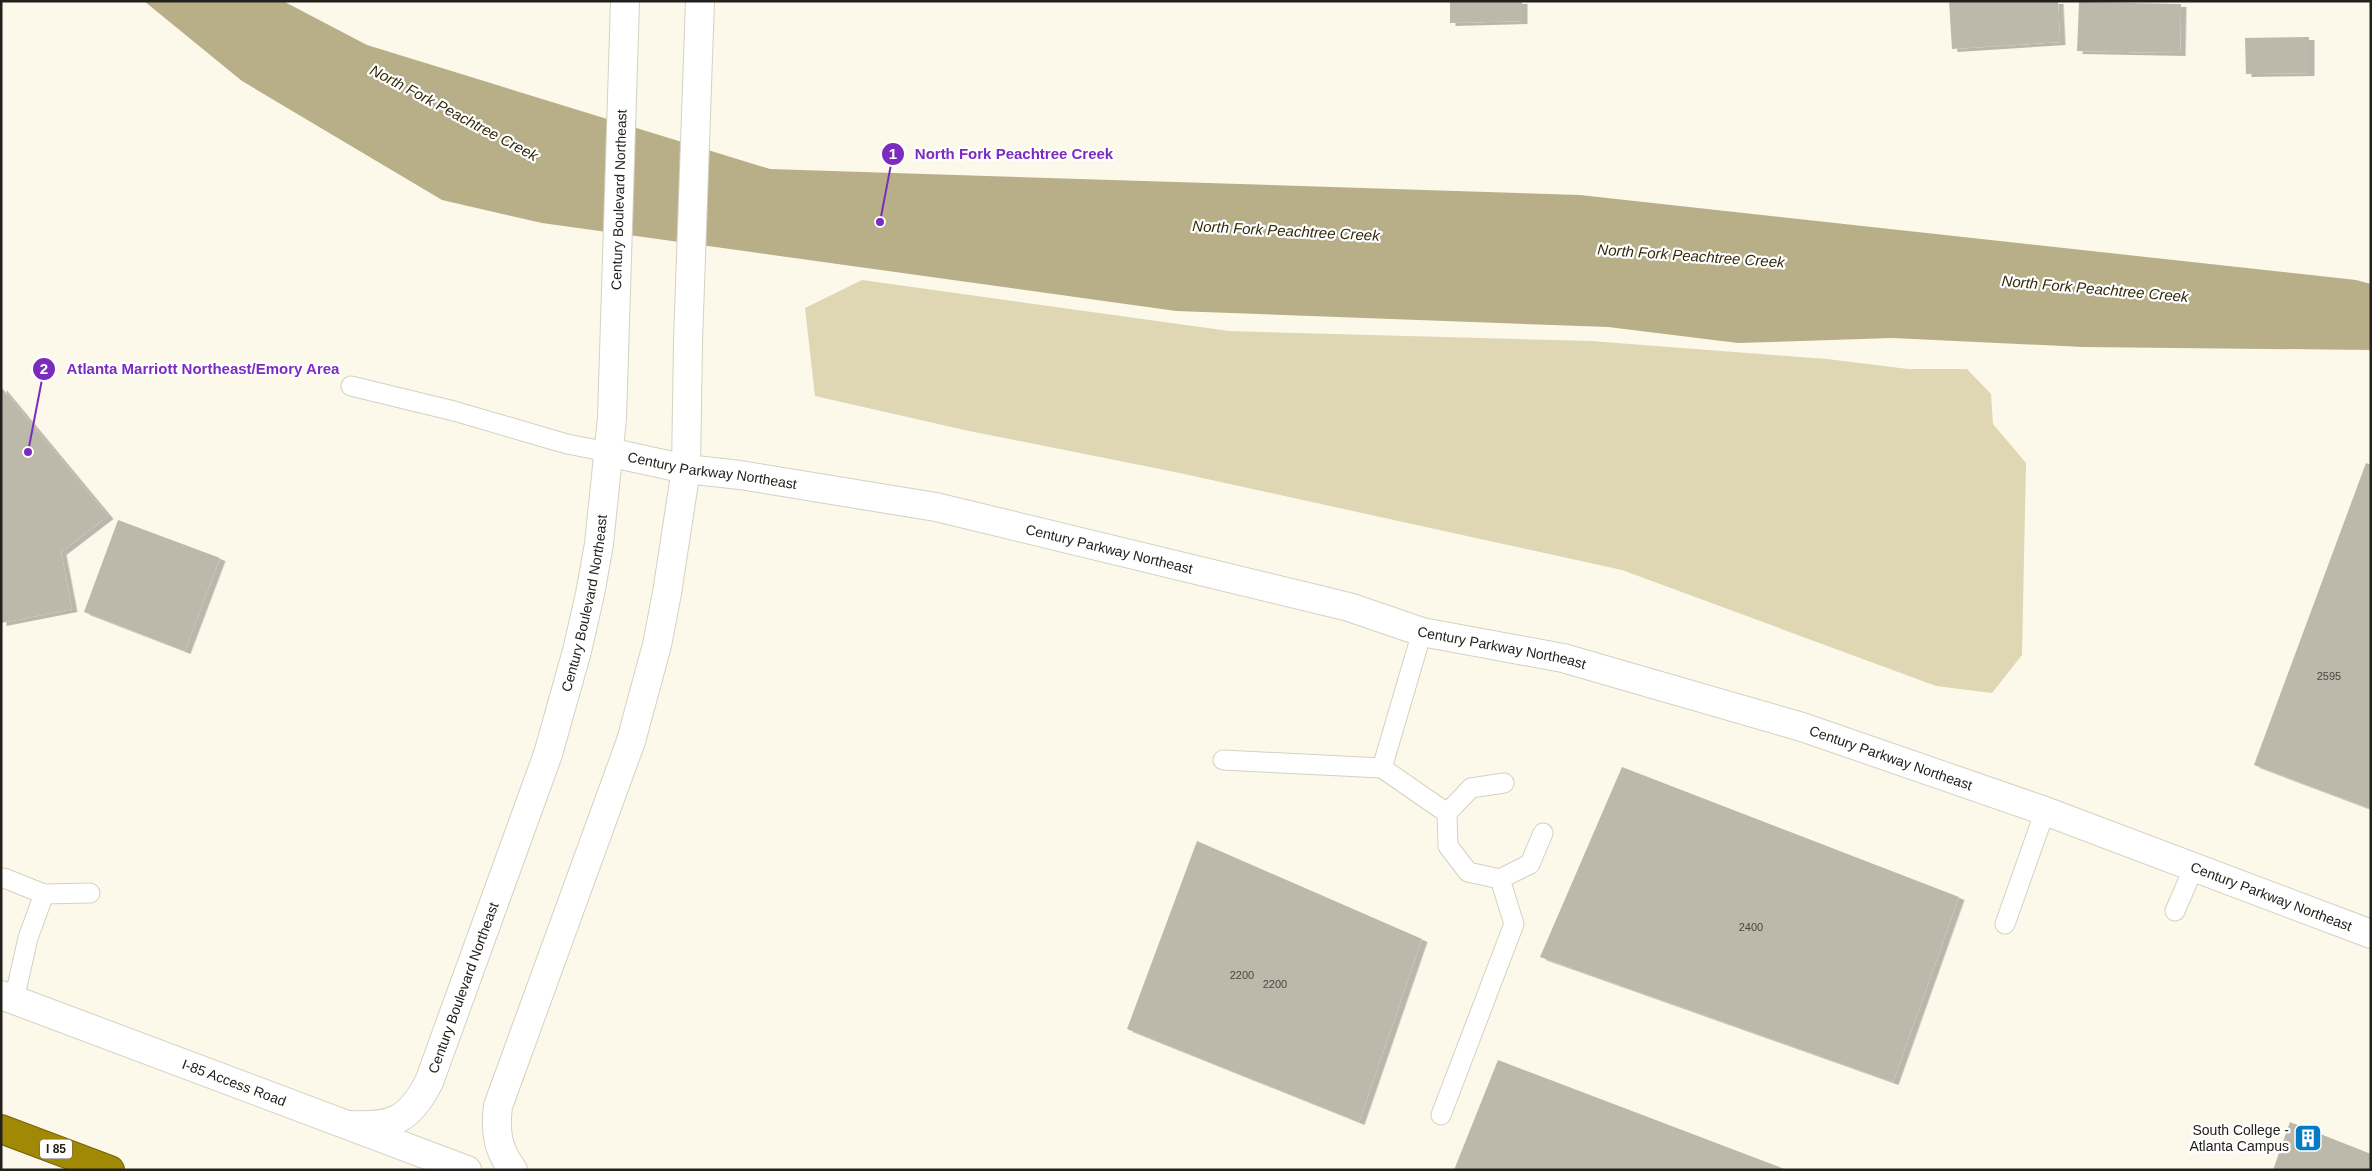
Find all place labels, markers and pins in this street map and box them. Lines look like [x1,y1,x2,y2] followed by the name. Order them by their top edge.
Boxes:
[880,139,1123,169] callout: North Fork Peachtree Creek
[32,354,350,384] callout: Atlanta Marriott Northeast/Emory Area
[2189,1122,2289,1154] place label: South College - Atlanta Campus
[2293,1123,2323,1153] building icon: South College - Atlanta Campus

